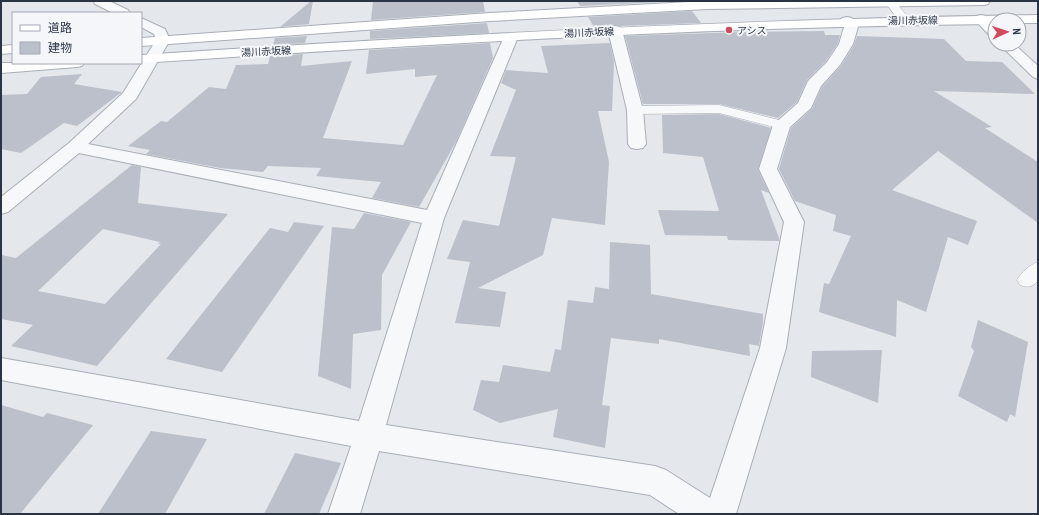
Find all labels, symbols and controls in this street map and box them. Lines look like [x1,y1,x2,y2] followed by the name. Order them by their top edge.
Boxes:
[12,12,142,64] legend
[987,12,1027,52] north arrow
[888,14,938,27] street label: 湯川赤坂線
[48,20,72,35] text: 道路
[737,24,767,37] place label: アシス
[564,25,614,40] street label: 湯川赤坂線
[724,25,734,35] marker: アシス
[1010,28,1024,35] text: N
[48,40,72,55] text: 建物
[241,44,291,59] street label: 湯川赤坂線

